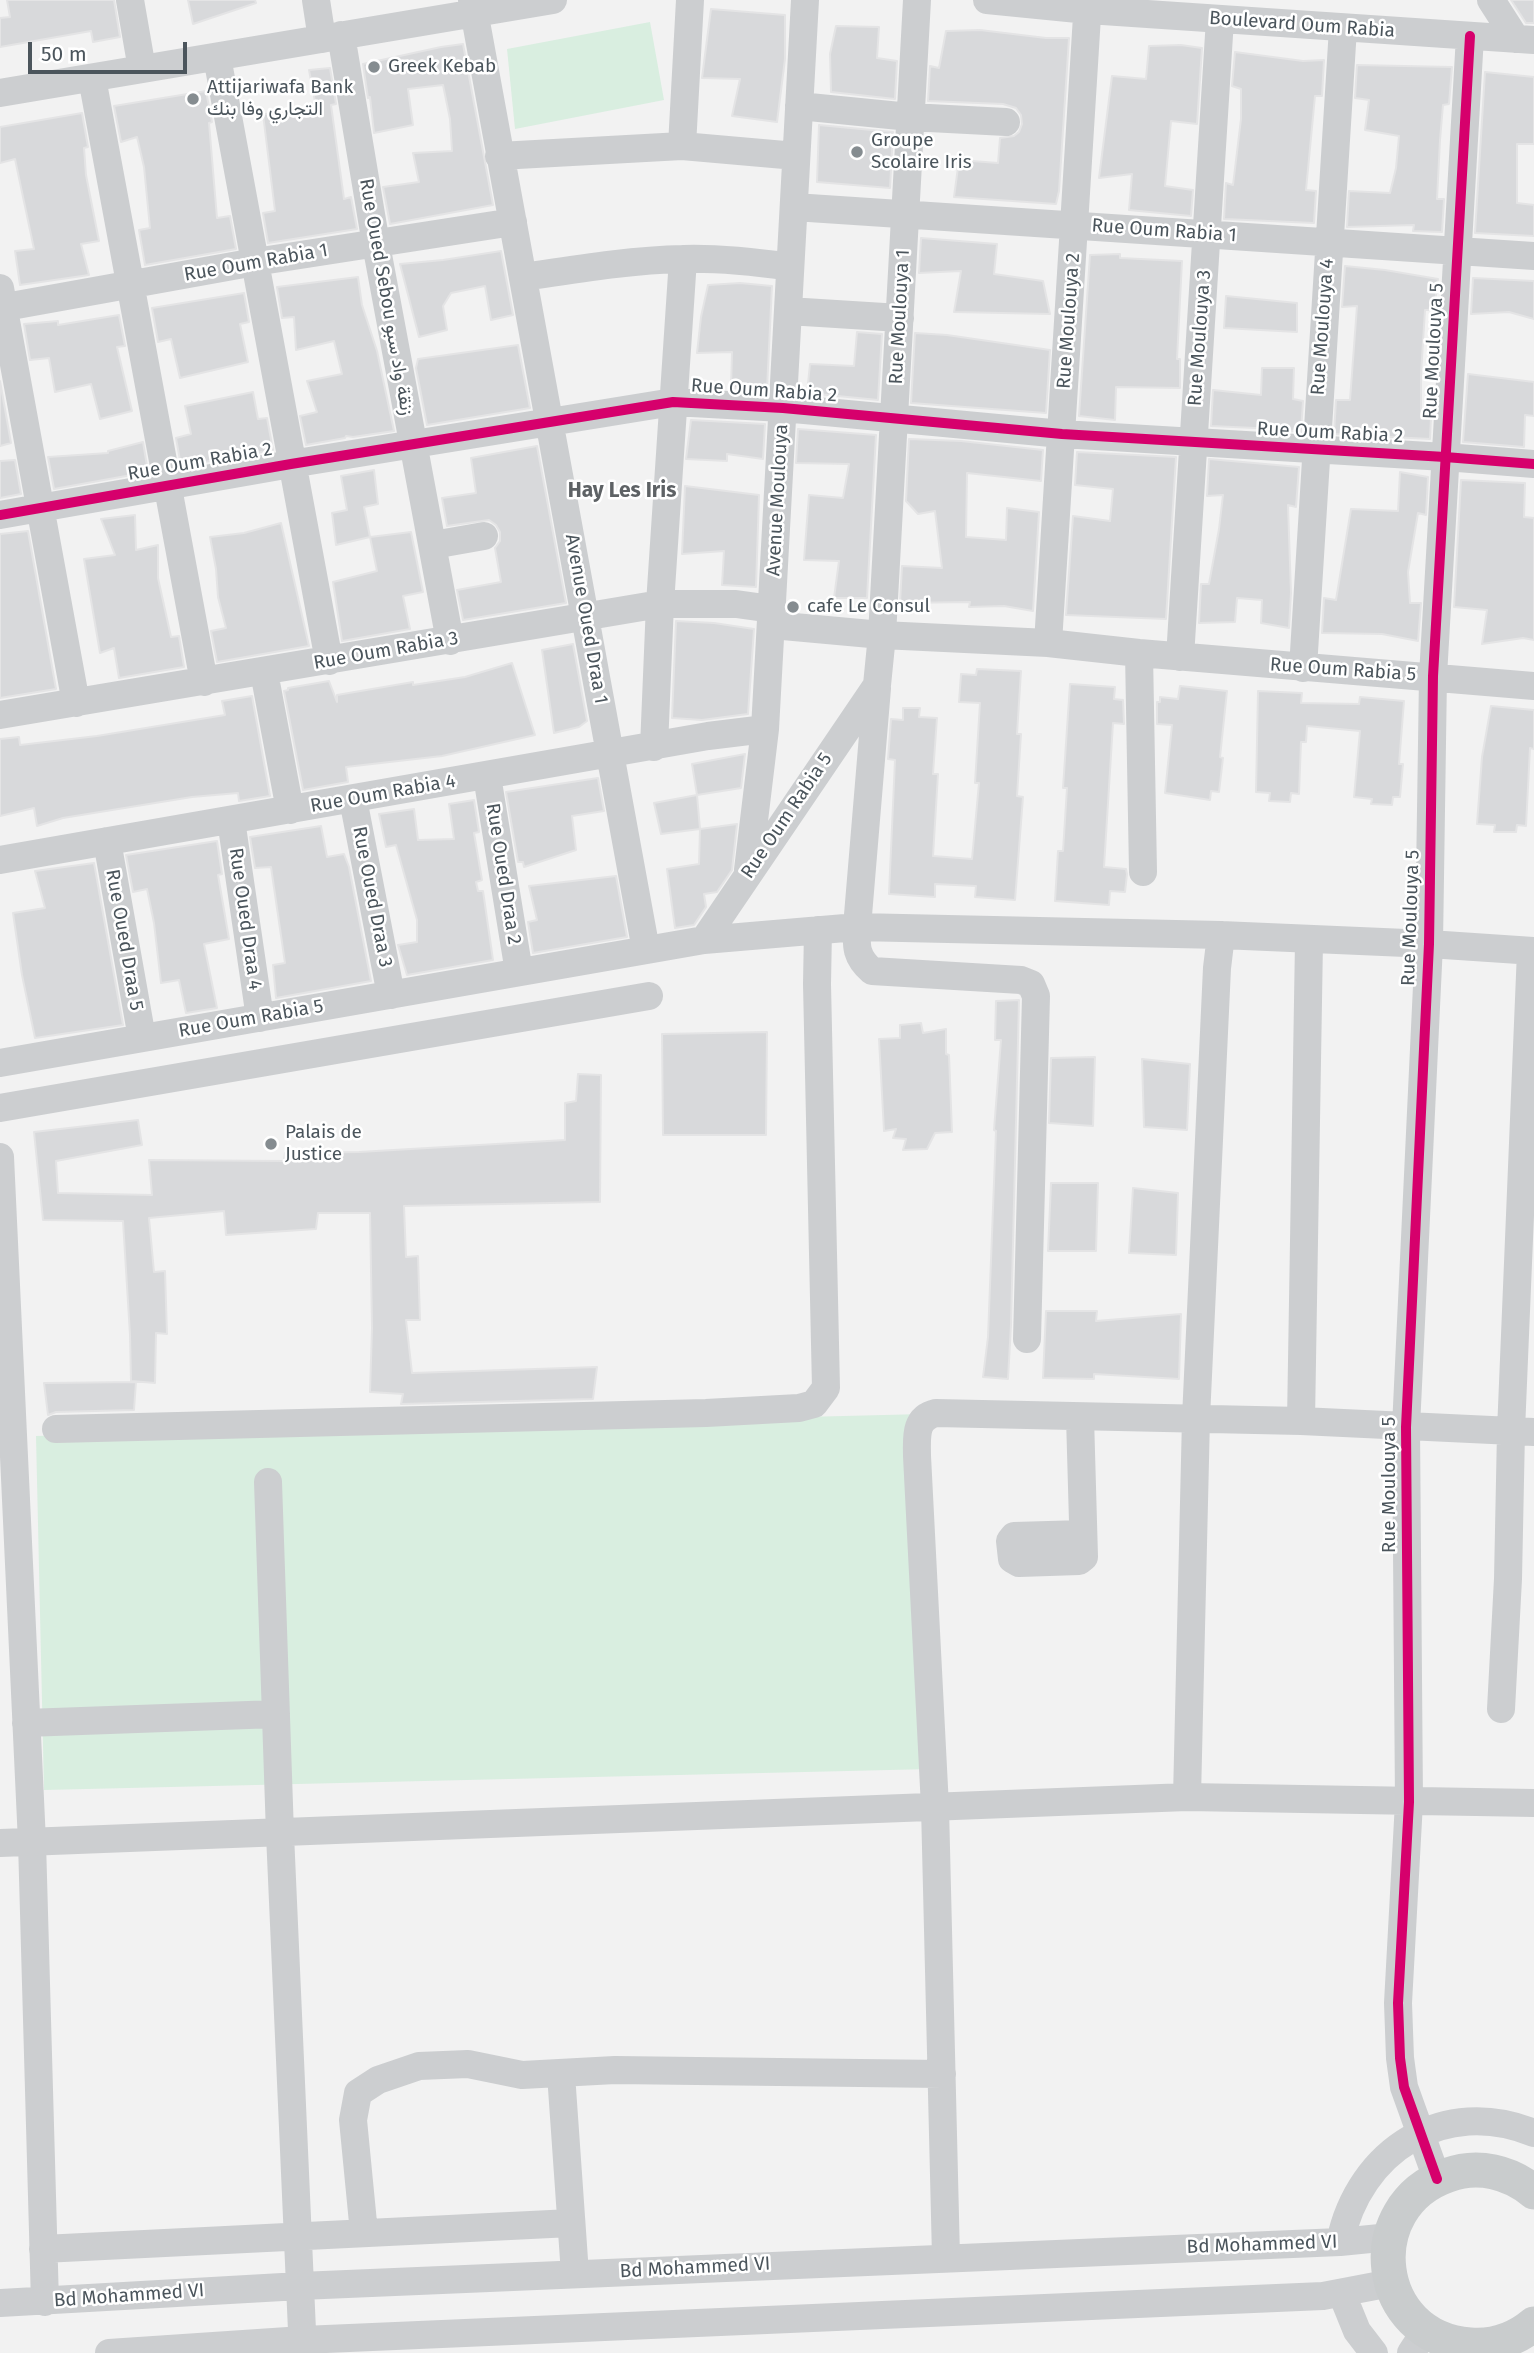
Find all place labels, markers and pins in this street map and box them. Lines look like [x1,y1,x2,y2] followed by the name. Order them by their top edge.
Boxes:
[388,56,496,78] place label: Greek Kebab
[366,59,382,75] marker: Greek Kebab
[207,77,353,121] place label: Attijariwafa Bank التجاري وفا بنك
[185,91,201,107] marker: Attijariwafa Bank التجاري وفا بنك
[871,130,972,174] place label: Groupe Scolaire Iris
[849,144,865,160] marker: Groupe Scolaire Iris
[807,596,930,618] place label: cafe Le Consul
[785,599,801,615] marker: cafe Le Consul
[285,1122,362,1166] place label: Palais de Justice
[263,1136,279,1152] marker: Palais de Justice

